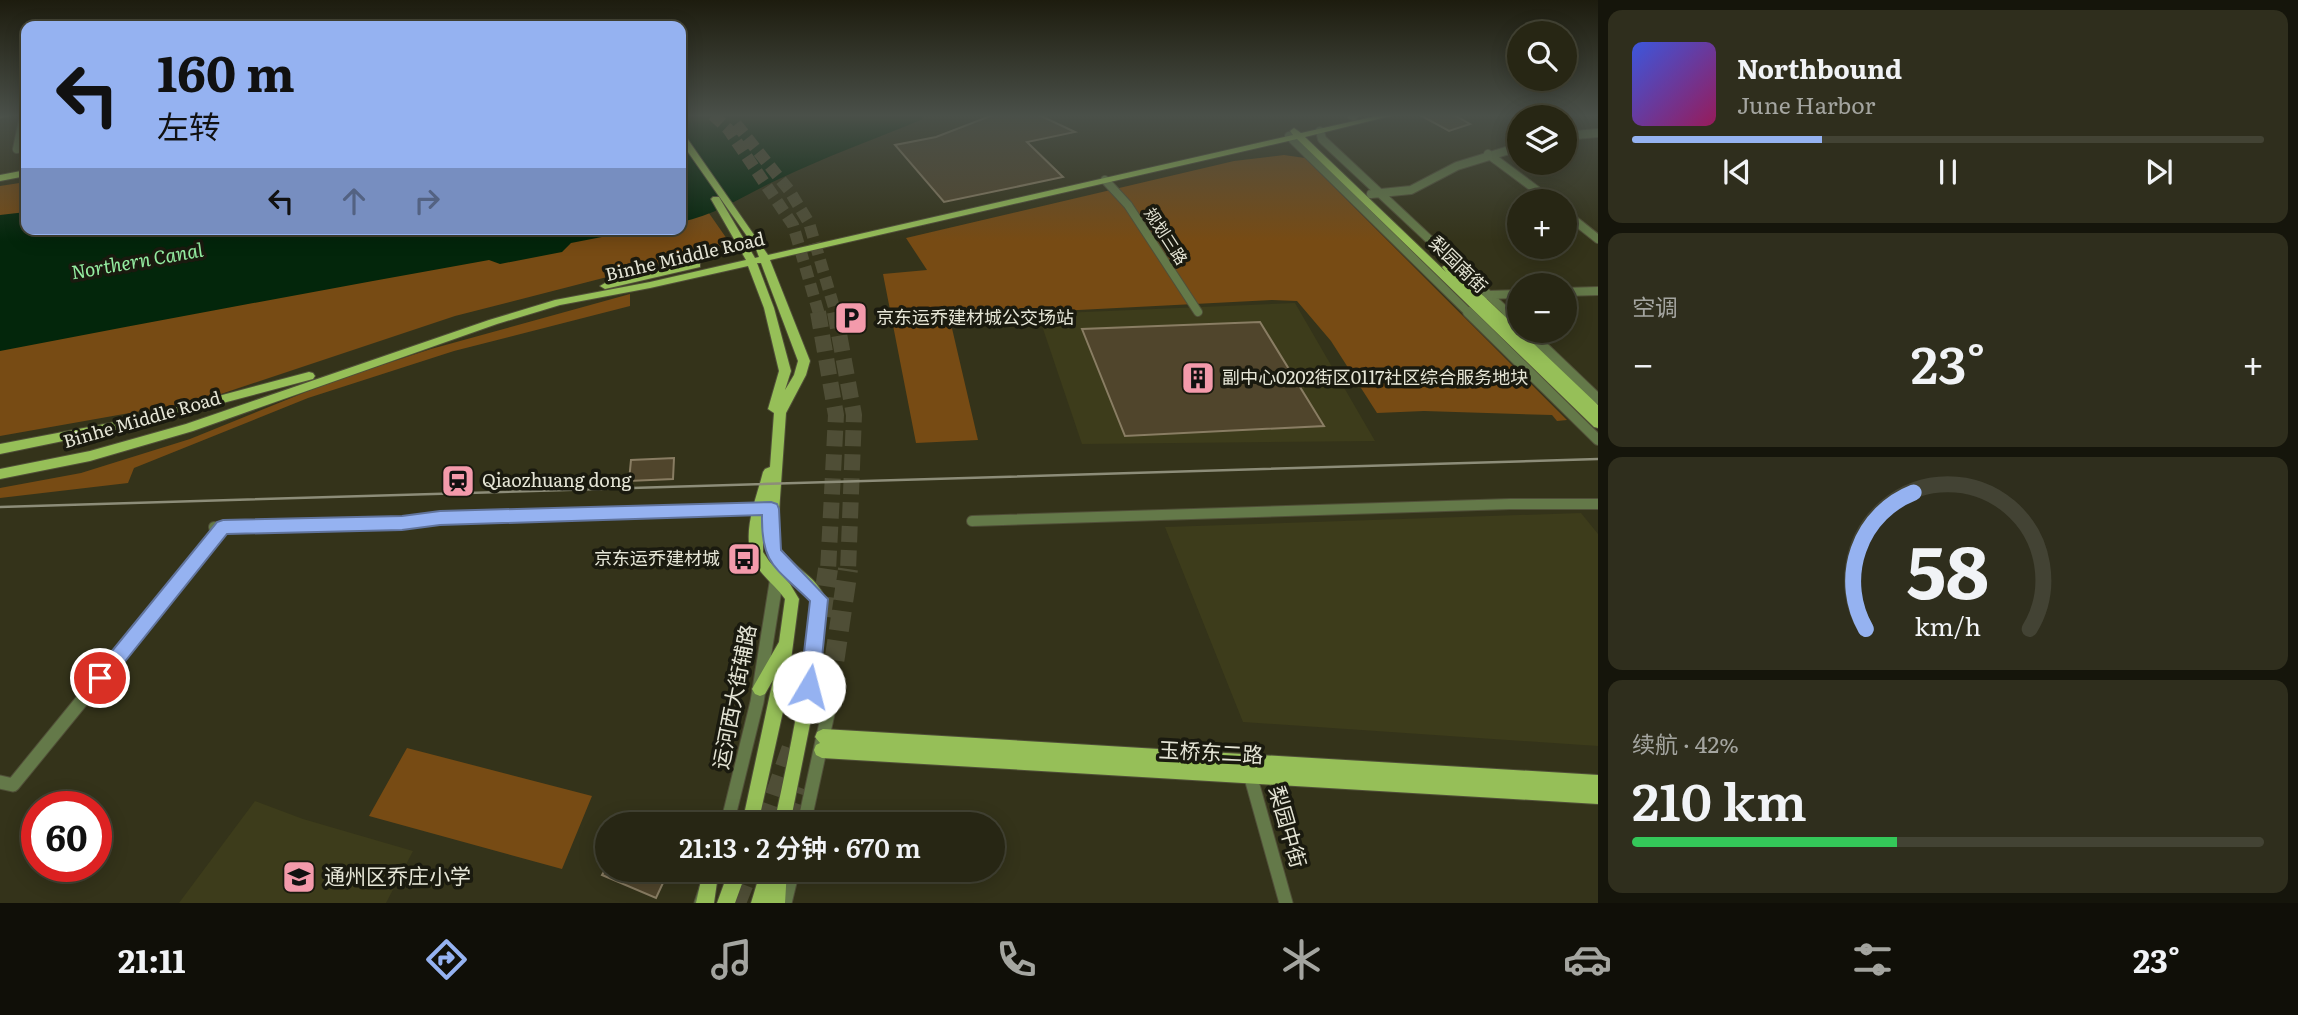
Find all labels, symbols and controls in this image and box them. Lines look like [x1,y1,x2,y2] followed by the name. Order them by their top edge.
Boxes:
[1507,21,1577,343] map controls
[1507,21,1577,91] button: search
[157,34,295,107] text: 160 m
[1737,48,1902,87] text: Northbound
[42,49,133,140] icon: left
[1737,87,1875,121] text: June Harbor
[157,101,221,149] text: 左转
[1507,105,1577,175] button: layers
[1718,153,1756,191] icon: previous
[1929,153,1967,191] icon: pause
[2140,153,2178,191] icon: next
[262,182,300,220] icon: left
[335,182,373,220] icon: ahead
[408,182,446,220] icon: right
[1507,189,1577,259] button: +
[1139,202,1194,269] street label: 规划三路
[602,224,767,287] street label: Binhe Middle Road
[1424,229,1494,299] street label: 梨园南街
[69,235,206,285] water label: Northern Canal
[1507,273,1577,343] button: −
[1632,289,1678,323] text: 空调
[832,299,870,337] parking icon: 京东运乔建材城公交场站
[876,303,1074,330] place label: 京东运乔建材城公交场站
[1911,323,1985,400] text: 23°
[1632,333,1654,390] text: −
[2242,333,2264,390] text: +
[1179,359,1217,397] building icon: 副中心0202街区0117社区综合服务地块
[1222,363,1528,390] place label: 副中心0202街区0117社区综合服务地块
[60,383,224,454] street label: Binhe Middle Road
[439,462,477,500] station icon: Qiaozhuang dong
[482,466,633,493] place label: Qiaozhuang dong
[1907,514,1989,622] text: 58
[725,540,763,578] bus stop icon: 京东运乔建材城
[594,544,720,571] place label: 京东运乔建材城
[1915,607,1981,644] text: km/h
[703,621,762,772] street label: 运河西大街辅路
[70,648,130,708] pin
[772,650,846,724] position arrow
[81,659,119,697] icon: arrive
[1632,726,1739,760] text: 续航 · 42%
[1158,732,1264,769] street label: 玉桥东二路
[1632,760,1807,837] text: 210 km
[1263,782,1316,871] street label: 梨园中街
[21,791,112,882] speed limit sign: 60
[679,827,921,866] text: 21:13 · 2 分钟 · 670 m
[280,858,318,896] school or university icon: 通州区乔庄小学
[324,859,471,890] place label: 通州区乔庄小学
[118,935,186,983] text: 21:11
[422,935,471,984] icon: directions
[707,935,756,984] icon: music
[992,935,1041,984] icon: phone
[1277,935,1326,984] icon: climate
[1563,935,1612,984] icon: car
[1848,935,1897,984] icon: filters
[2133,935,2180,983] text: 23°

